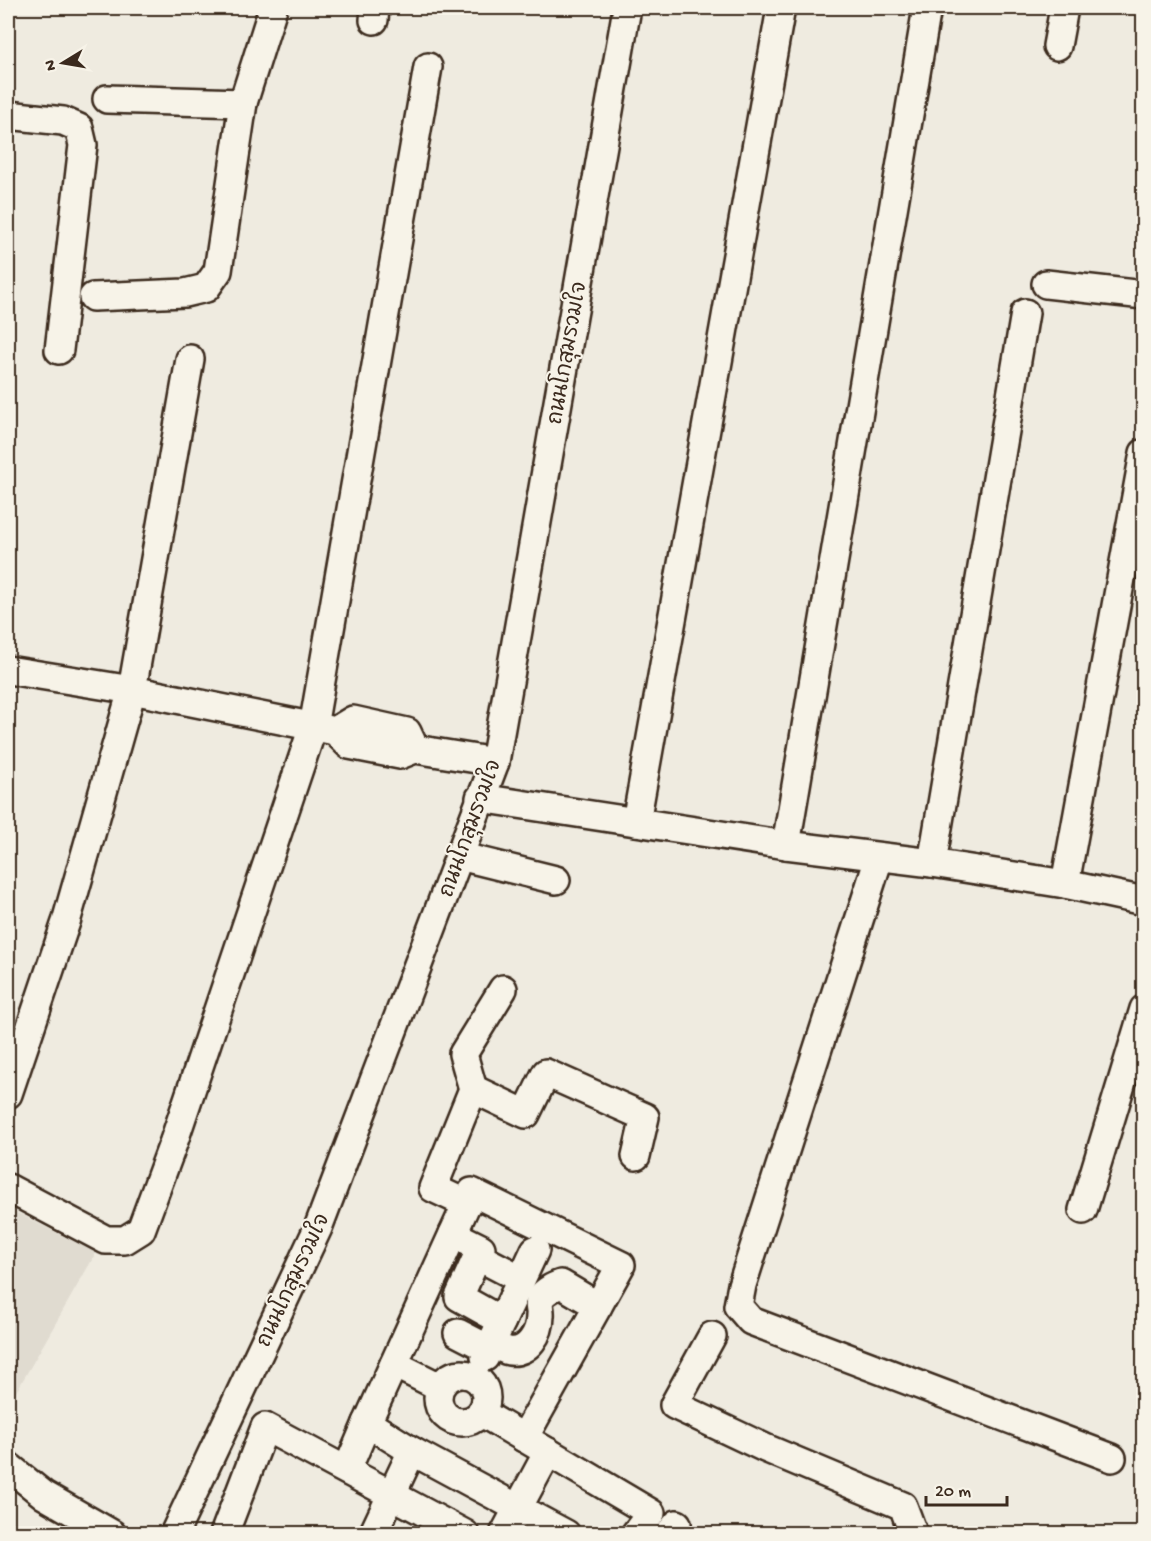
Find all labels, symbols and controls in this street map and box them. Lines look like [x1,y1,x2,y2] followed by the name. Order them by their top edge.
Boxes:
[33,33,93,93] north arrow
[41,58,62,72] text: N
[541,280,594,427] street label: ถนนโกสุมรวมใจ
[432,756,509,901] street label: ถนนโกสุมรวมใจ
[250,1209,337,1352] street label: ถนนโกสุมรวมใจ
[926,1469,1007,1507] scale bar
[935,1482,971,1503] text: 20 m

